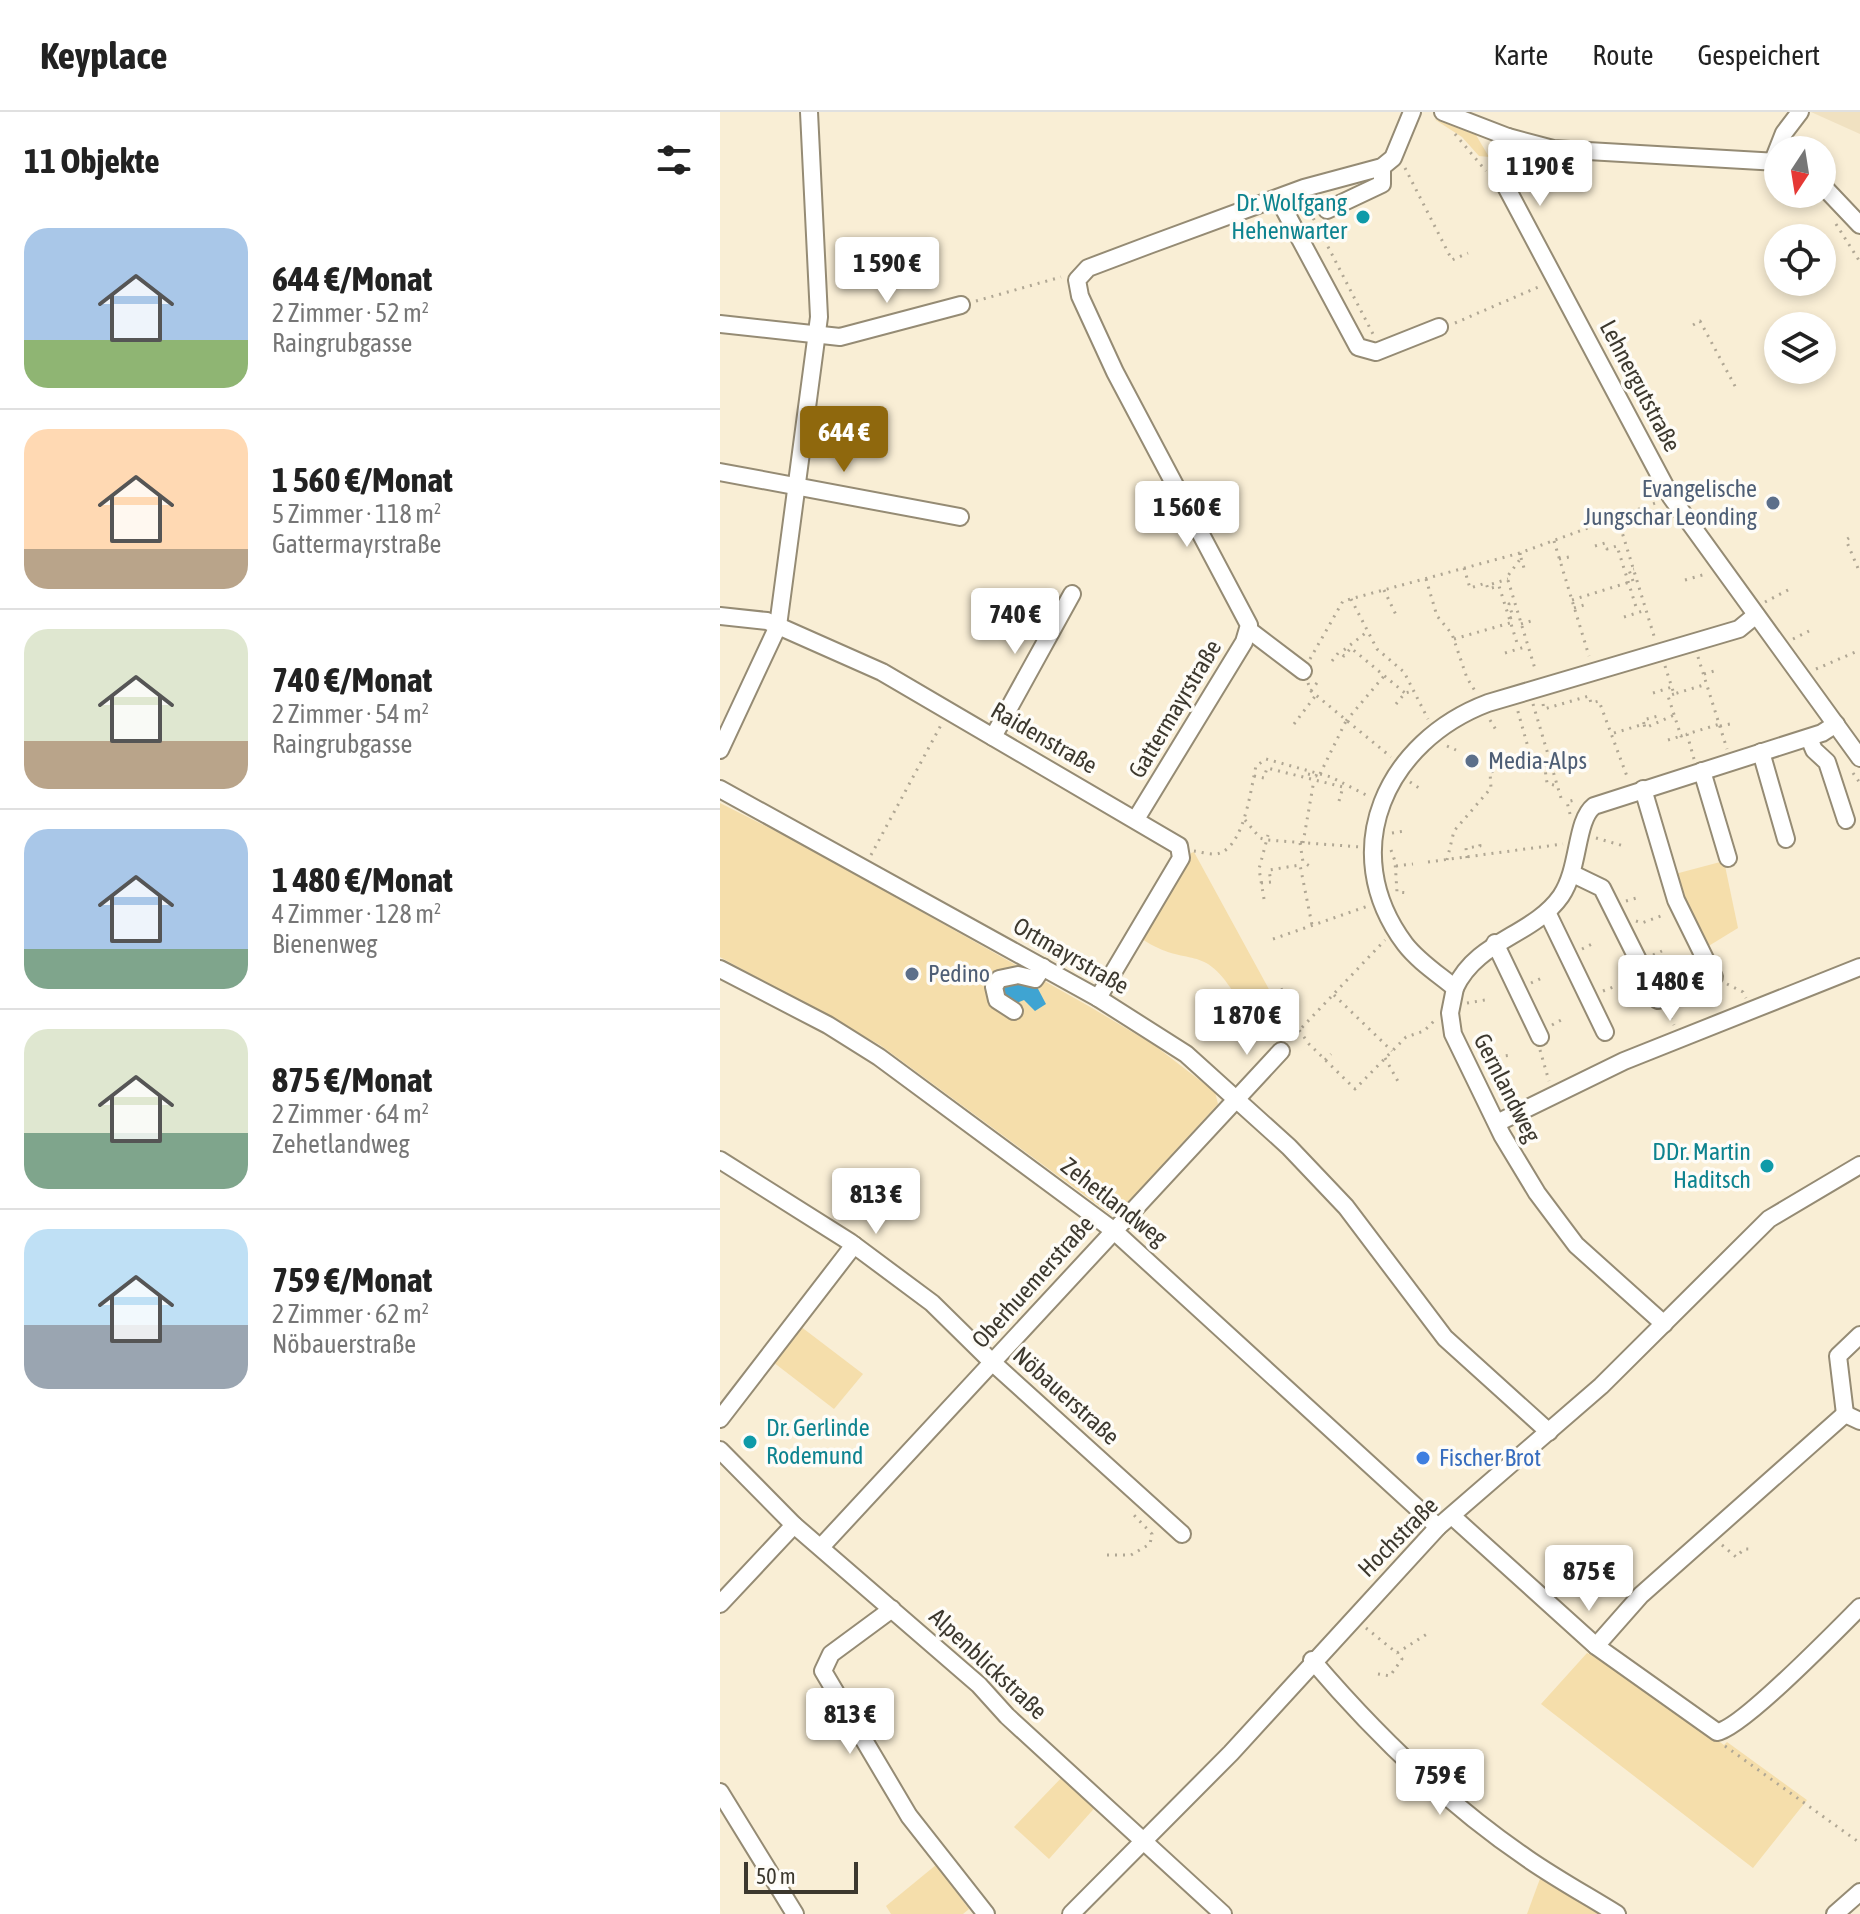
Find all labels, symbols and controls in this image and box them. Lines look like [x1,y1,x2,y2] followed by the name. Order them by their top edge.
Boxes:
[40,34,167,77] text: Keyplace
[1494,39,1548,71] text: Karte
[1592,39,1653,71] text: Route
[1697,39,1820,71] text: Gespeichert
[1764,136,1836,208] north arrow
[1764,136,1836,384] map controls
[652,138,696,182] icon: filters
[1466,140,1614,208] pin: 1 190 €
[24,141,160,180] text: 11 Objekte
[1506,151,1574,181] text: 1 190 €
[1231,189,1348,244] place label: Dr. Wolfgang Hehenwarter
[1354,208,1372,226] marker: Dr. Wolfgang Hehenwarter
[1764,224,1836,296] button: locate
[813,237,961,305] pin: 1 590 €
[853,248,921,278] text: 1 590 €
[272,259,432,298] text: 644 €/Monat
[88,260,184,356] icon: home
[272,298,429,328] text: 2 Zimmer · 52 m²
[1764,312,1836,384] button: layers
[1595,315,1686,456] street label: Lehnergutstraße
[272,328,412,358] text: Raingrubgasse
[788,406,900,474] pin: 644 €
[818,417,870,447] text: 644 €
[272,460,453,499] text: 1 560 €/Monat
[88,461,184,557] icon: home
[1583,475,1758,530] place label: Evangelische Jungschar Leonding
[1113,481,1261,549] pin: 1 560 €
[1153,492,1221,522] text: 1 560 €
[1764,494,1782,512] marker: Evangelische Jungschar Leonding
[272,499,441,529] text: 5 Zimmer · 118 m²
[272,529,441,559] text: Gattermayrstraße
[959,588,1071,656] pin: 740 €
[989,599,1041,629] text: 740 €
[1123,635,1226,783] street label: Gattermayrstraße
[272,660,432,699] text: 740 €/Monat
[88,661,184,757] icon: home
[986,696,1102,779] street label: Raidenstraße
[272,699,429,729] text: 2 Zimmer · 54 m²
[272,729,412,759] text: Raingrubgasse
[1488,747,1587,774] place label: Media-Alps
[1463,752,1481,770] marker: Media-Alps
[272,860,453,899] text: 1 480 €/Monat
[88,861,184,957] icon: home
[272,899,441,929] text: 4 Zimmer · 128 m²
[1009,912,1134,999] street label: Ortmayrstraße
[272,929,377,959] text: Bienenweg
[1596,955,1744,1023] pin: 1 480 €
[928,960,990,987] place label: Pedino
[903,965,921,983] marker: Pedino
[1636,966,1704,996] text: 1 480 €
[1173,989,1321,1057] pin: 1 870 €
[1213,1000,1281,1030] text: 1 870 €
[1469,1029,1547,1147] street label: Gernlandweg
[272,1060,432,1099] text: 875 €/Monat
[88,1061,184,1157] icon: home
[272,1099,429,1129] text: 2 Zimmer · 64 m²
[272,1129,410,1159] text: Zehetlandweg
[1652,1138,1751,1193] place label: DDr. Martin Haditsch
[1056,1152,1173,1252] street label: Zehetlandweg
[1758,1157,1776,1175] marker: DDr. Martin Haditsch
[820,1168,932,1236] pin: 813 €
[850,1179,902,1209] text: 813 €
[966,1210,1099,1353] street label: Oberhuemerstraße
[272,1260,432,1299] text: 759 €/Monat
[88,1261,184,1357] icon: home
[272,1299,429,1329] text: 2 Zimmer · 62 m²
[272,1329,416,1359] text: Nöbauerstraße
[1008,1341,1125,1450] street label: Nöbauerstraße
[766,1414,870,1469] place label: Dr. Gerlinde Rodemund
[741,1433,759,1451] marker: Dr. Gerlinde Rodemund
[1439,1444,1541,1471] place label: Fischer Brot
[1414,1449,1432,1467] marker: Fischer Brot
[1352,1491,1443,1582] street label: Hochstraße
[1533,1545,1645,1613] pin: 875 €
[1563,1556,1615,1586] text: 875 €
[924,1603,1052,1725] street label: Alpenblickstraße
[794,1688,906,1756] pin: 813 €
[824,1699,876,1729] text: 813 €
[1384,1749,1496,1817] pin: 759 €
[1414,1760,1466,1790] text: 759 €
[744,1858,858,1894] scale bar
[756,1863,796,1889] text: 50 m

